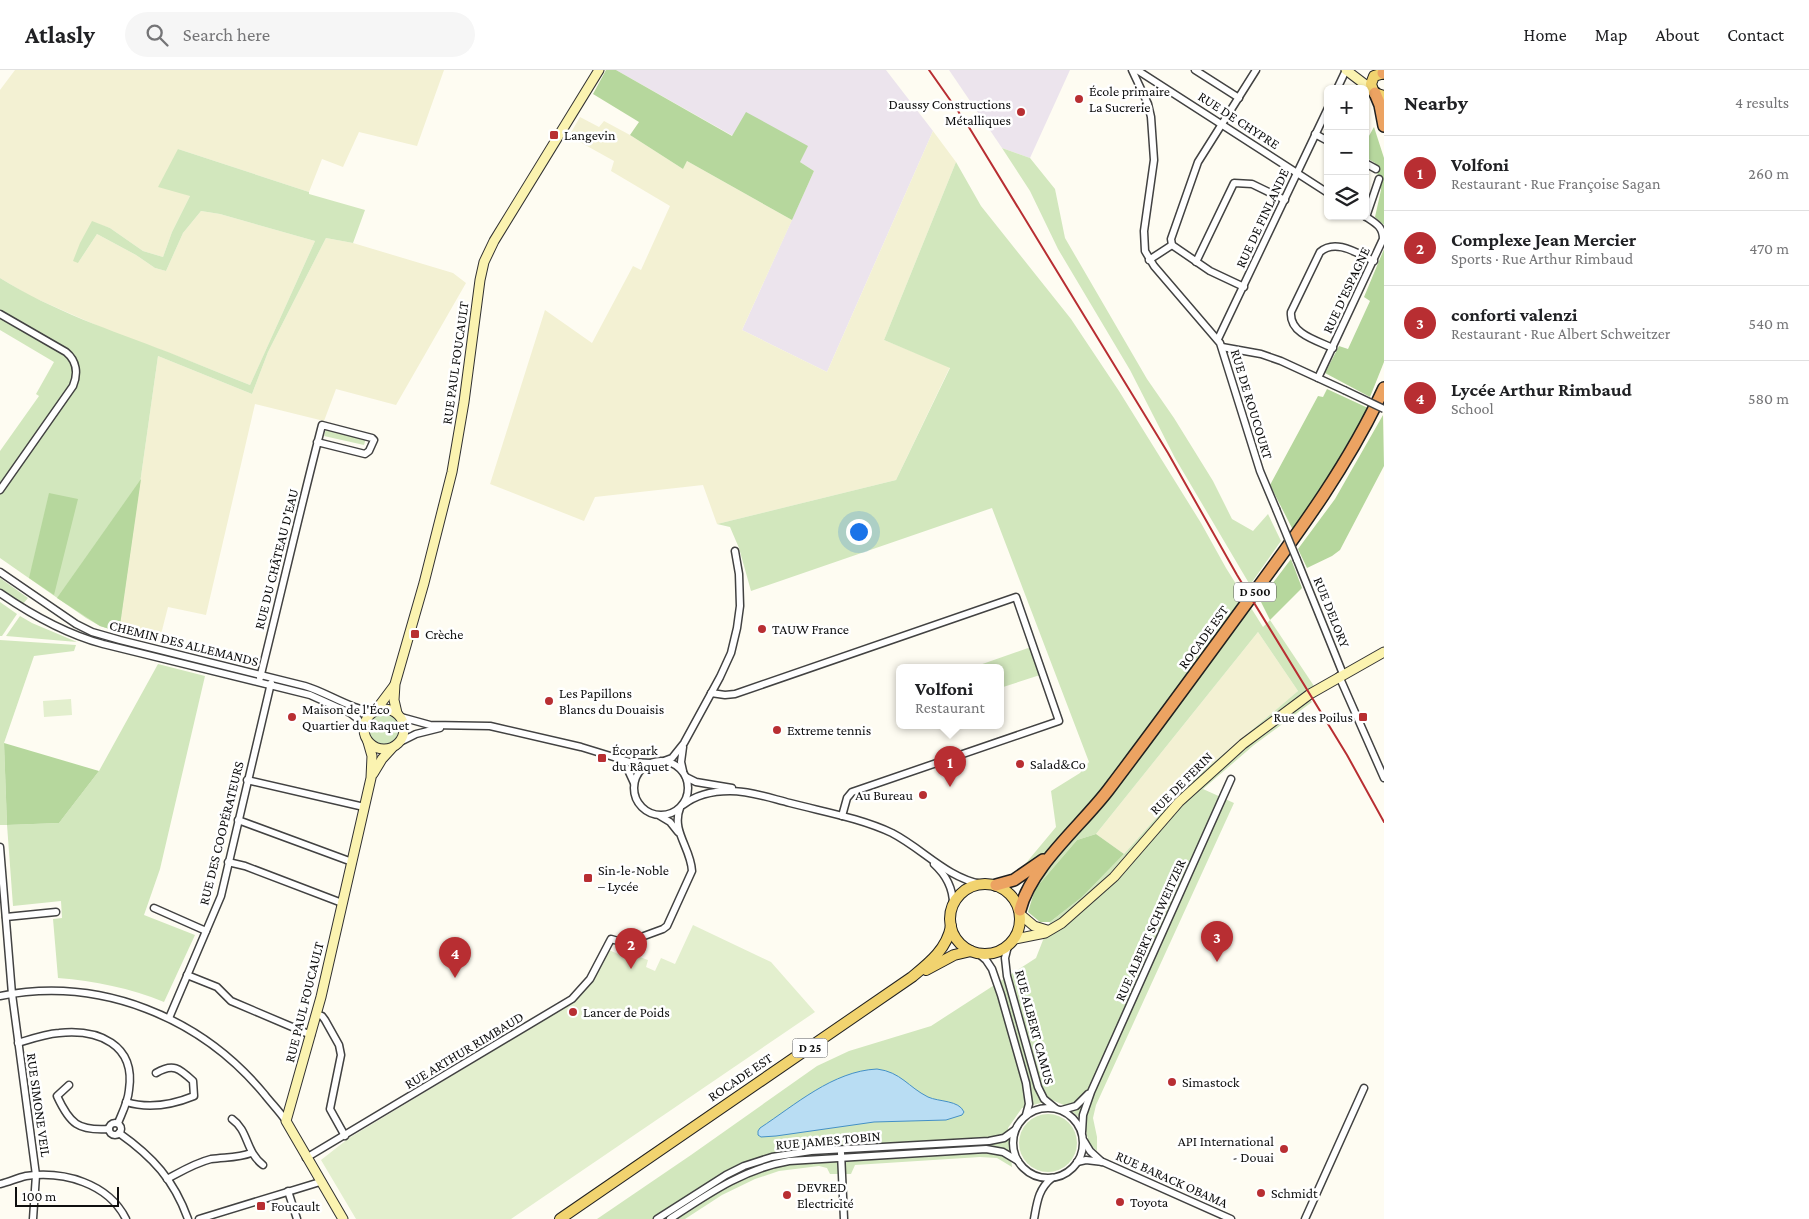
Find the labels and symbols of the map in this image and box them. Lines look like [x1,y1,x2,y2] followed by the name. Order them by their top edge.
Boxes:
[1089,83,1170,115] place label: École primaire La Sucrerie
[1195,88,1283,152] street label: RUE DE CHYPRE
[1073,93,1085,105] marker: École primaire La Sucrerie
[889,96,1011,128] place label: Daussy Constructions Métalliques
[1015,106,1027,118] marker: Daussy Constructions Métalliques
[564,127,616,143] place label: Langevin
[548,129,560,141] marker: Langevin
[1232,165,1292,270] street label: RUE DE FINLANDE
[1319,244,1373,336] street label: RUE D'ESPAGNE
[438,300,472,426] street label: RUE PAUL FOUCAULT
[1228,347,1276,461] street label: RUE DE ROUCOURT
[251,487,301,631] street label: RUE DU CHÂTEAU D'EAU
[846,519,872,545] your location
[1311,574,1354,650] street label: RUE DELORY
[1234,582,1276,602] road number: D 500
[1175,602,1232,672] street label: ROCADE EST
[108,617,261,669] street label: CHEMIN DES ALLEMANDS
[772,621,849,637] place label: TAUW France
[756,623,768,635] marker: TAUW France
[425,626,464,642] place label: Crèche
[409,628,421,640] marker: Crèche
[559,685,664,717] place label: Les Papillons Blancs du Douaisis
[543,695,555,707] marker: Les Papillons Blancs du Douaisis
[302,701,410,733] place label: Maison de l'Éco Quartier du Raquet
[1274,709,1353,725] place label: Rue des Poilus
[286,711,298,723] marker: Maison de l'Éco Quartier du Raquet
[1357,711,1369,723] marker: Rue des Poilus
[787,722,871,738] place label: Extreme tennis
[771,724,783,736] marker: Extreme tennis
[612,742,669,774] place label: Écopark du Râquet
[934,746,966,787] pin: 1
[1146,748,1216,818] street label: RUE DE FERIN
[596,752,608,764] marker: Écopark du Râquet
[1030,756,1086,772] place label: Salad&Co
[1014,758,1026,770] marker: Salad&Co
[195,759,247,907] street label: RUE DES COOPÉRATEURS
[855,787,914,803] place label: Au Bureau
[917,789,929,801] marker: Au Bureau
[1111,856,1189,1003] street label: RUE ALBERT SCHWEITZER
[598,862,669,894] place label: Sin-le-Noble – Lycée
[582,872,594,884] marker: Sin-le-Noble – Lycée
[1201,921,1233,962] pin: 3
[615,928,647,969] pin: 2
[439,937,471,978] pin: 4
[281,940,327,1064] street label: RUE PAUL FOUCAULT
[1012,968,1058,1087] street label: RUE ALBERT CAMUS
[583,1004,670,1020] place label: Lancer de Poids
[567,1006,579,1018] marker: Lancer de Poids
[402,1008,526,1092] street label: RUE ARTHUR RIMBAUD
[792,1038,828,1058] road number: D 25
[705,1049,776,1104] street label: ROCADE EST
[24,1052,54,1158] street label: RUE SIMONE VEIL
[1182,1074,1240,1090] place label: Simastock
[1166,1076,1178,1088] marker: Simastock
[775,1127,881,1153] street label: RUE JAMES TOBIN
[1178,1133,1274,1165] place label: API International - Douai
[1278,1143,1290,1155] marker: API International - Douai
[1113,1147,1231,1211] street label: RUE BARACK OBAMA
[797,1179,854,1211] place label: DEVRED Electricité
[15,1184,119,1207] scale bar
[1271,1185,1318,1201] place label: Schmidt
[1255,1187,1267,1199] marker: Schmidt
[781,1189,793,1201] marker: DEVRED Electricité
[1130,1194,1169,1210] place label: Toyota
[1114,1196,1126,1208] marker: Toyota
[271,1198,320,1214] place label: Foucault
[255,1200,267,1212] marker: Foucault

